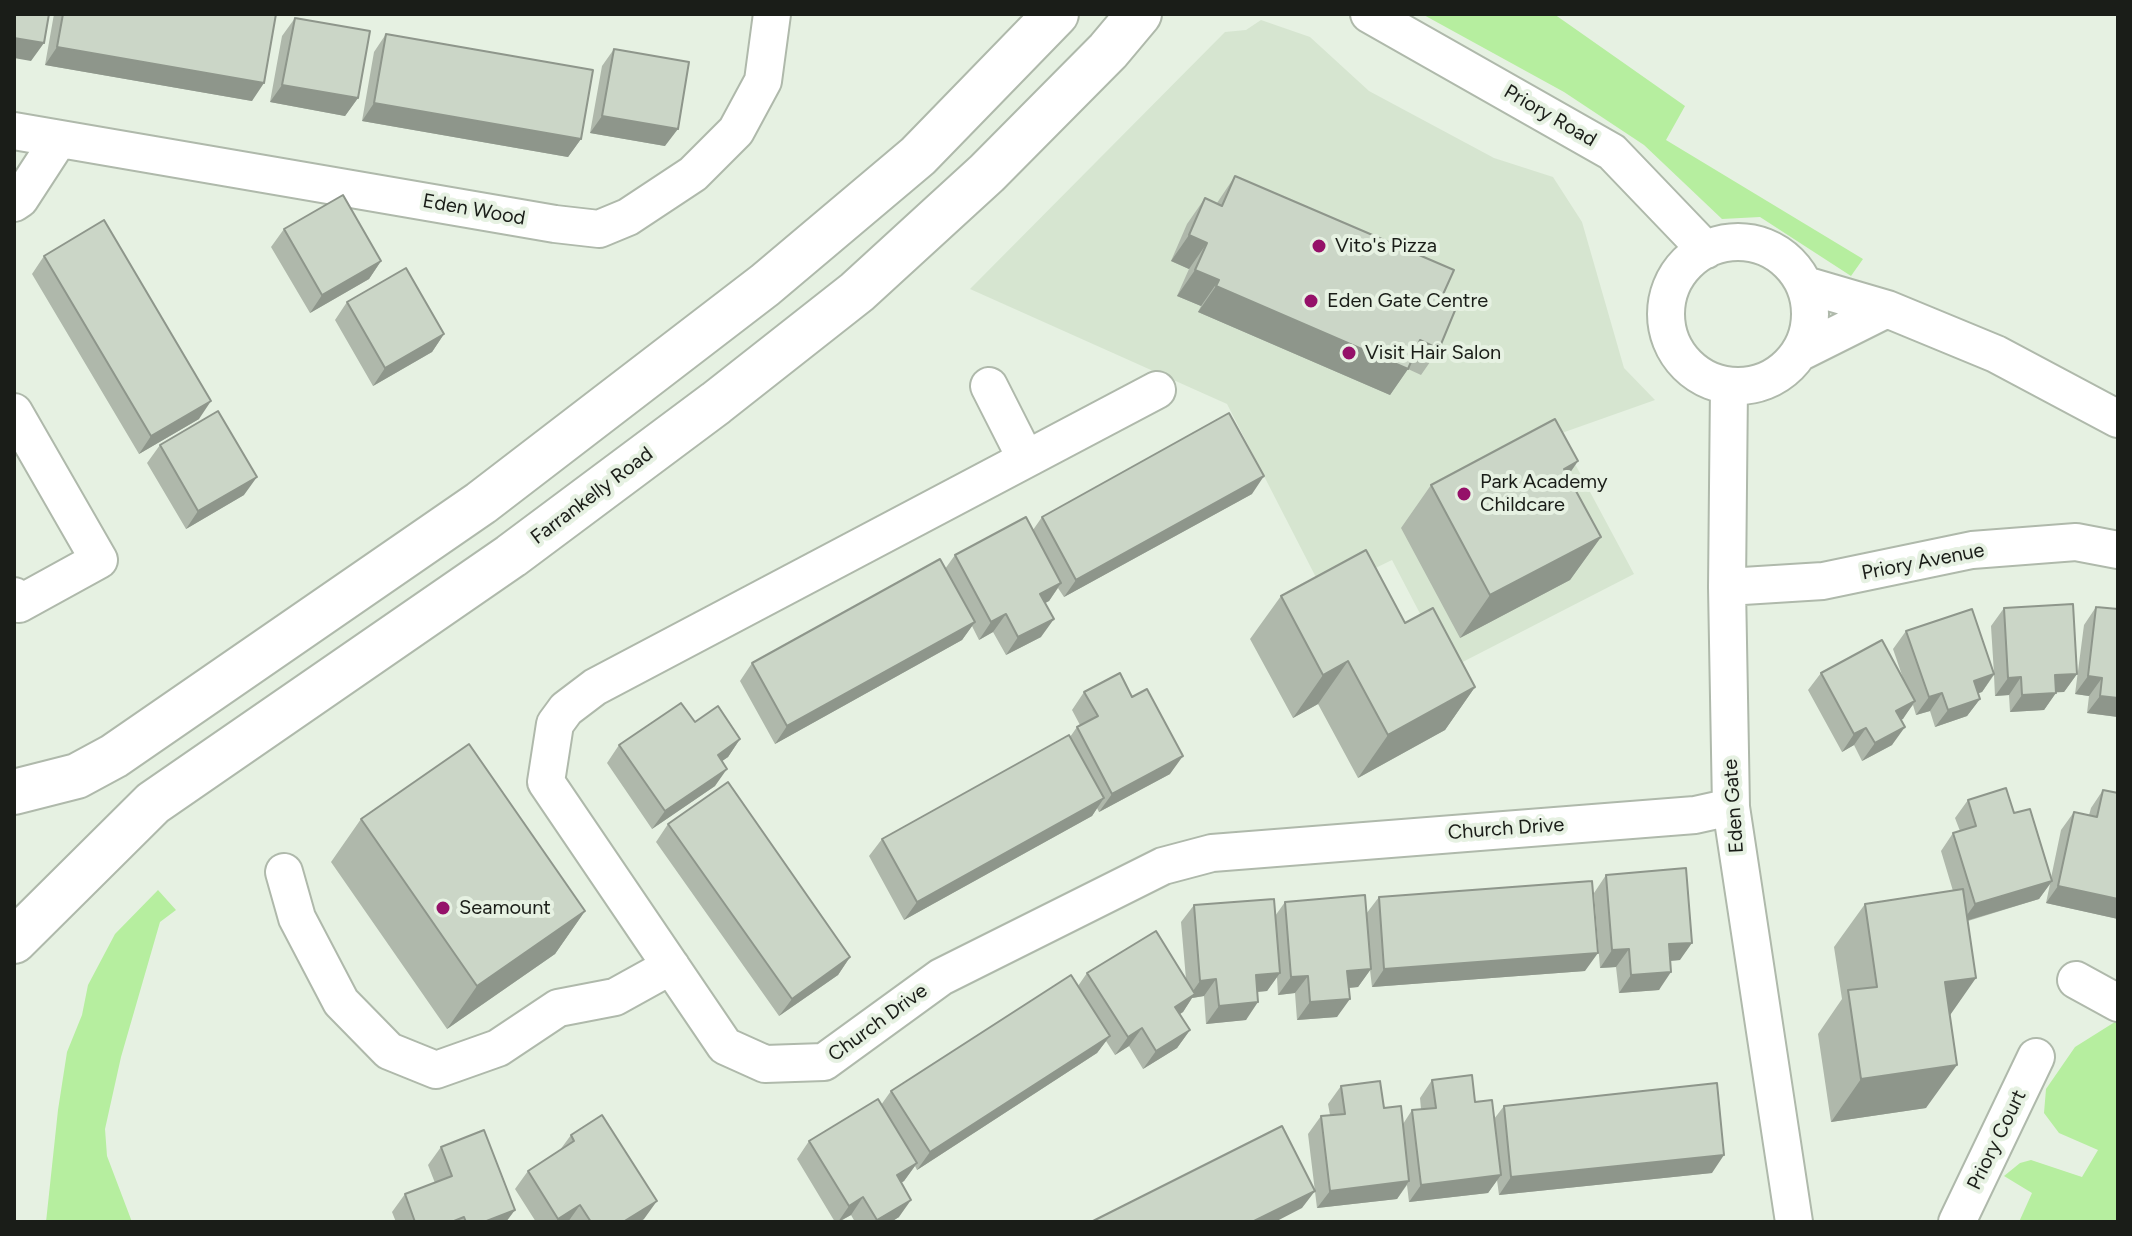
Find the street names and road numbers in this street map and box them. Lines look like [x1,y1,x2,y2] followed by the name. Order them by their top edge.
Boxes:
[1500,80,1600,152] street label: Priory Road
[421,189,527,231] street label: Eden Wood
[526,442,658,550] street label: Farrankelly Road
[1860,538,1986,586] street label: Priory Avenue
[1719,758,1749,854] street label: Eden Gate
[1447,813,1565,845] street label: Church Drive
[824,979,932,1067] street label: Church Drive
[1962,1086,2032,1194] street label: Priory Court

